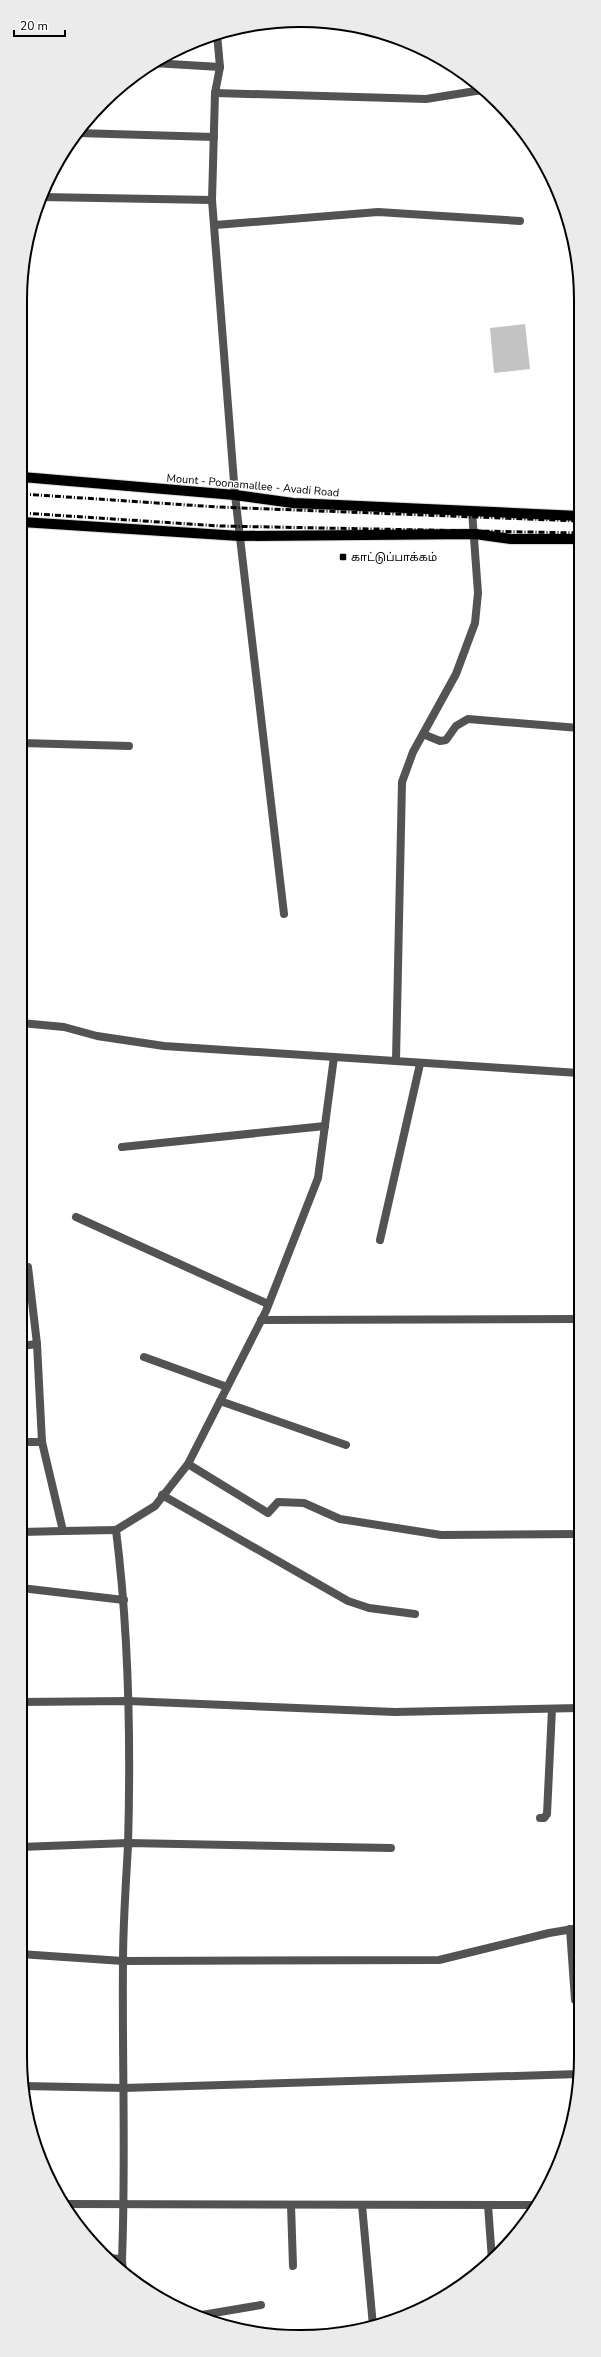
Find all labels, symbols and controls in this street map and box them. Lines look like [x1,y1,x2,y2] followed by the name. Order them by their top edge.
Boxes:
[14,12,65,38] scale bar
[20,18,48,34] text: 20 m
[166,470,340,501] street label: Mount - Poonamallee - Avadi Road
[351,550,437,565] place label: காட்டுப்பாக்கம்
[338,552,348,562] marker: காட்டுப்பாக்கம்

